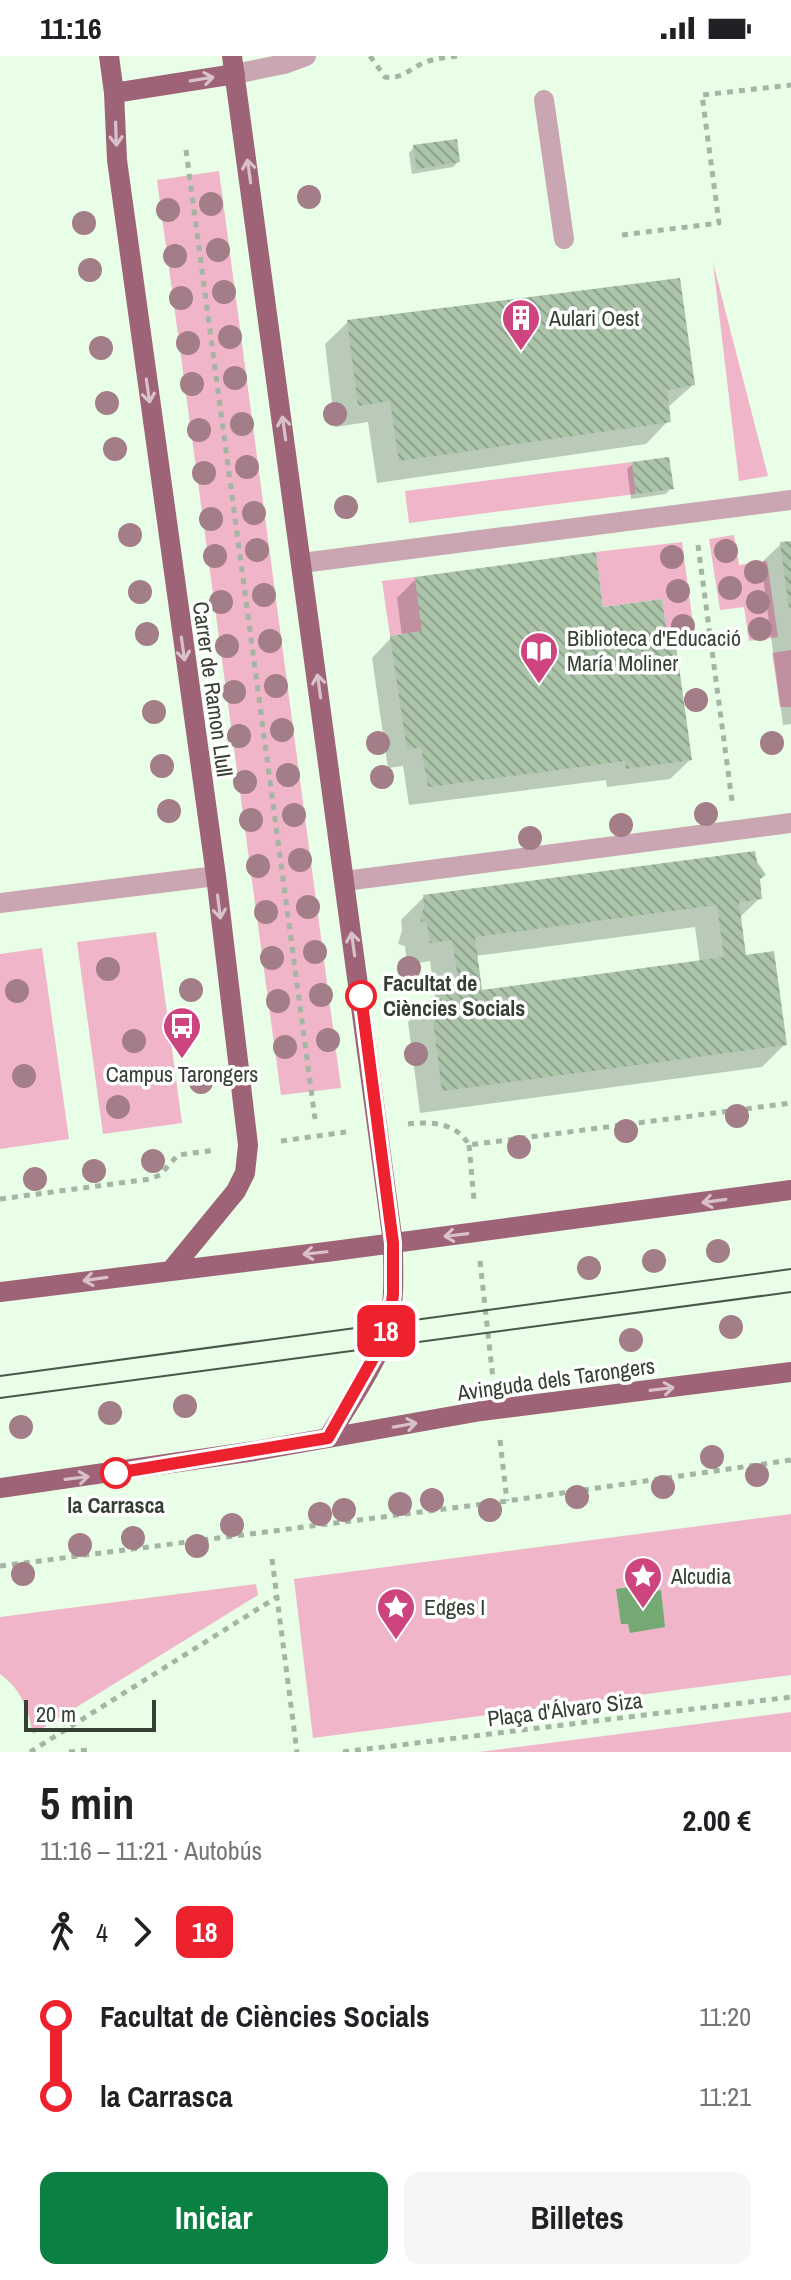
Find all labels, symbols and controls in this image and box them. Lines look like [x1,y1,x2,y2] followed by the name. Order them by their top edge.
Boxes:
[40,8,102,48] text: 11:16
[189,71,215,86] one-way arrow
[108,120,123,147] one-way arrow
[242,158,257,185] one-way arrow
[500,297,542,352] building icon: Aulari Oest
[548,303,639,333] place label: Aulari Oest
[141,378,156,404] one-way arrow
[276,416,291,442] one-way arrow
[186,600,240,778] street label: Carrer de Ramon Llull
[567,623,741,678] place label: Biblioteca d'Educació María Moliner
[518,630,560,685] library icon: Biblioteca d'Educació María Moliner
[176,636,191,661] one-way arrow
[311,674,326,699] one-way arrow
[212,893,227,919] one-way arrow
[346,931,361,958] one-way arrow
[383,968,525,1023] place label: Facultat de Ciències Socials
[346,981,376,1011] marker: Facultat de Ciències Socials
[161,1005,203,1060] bus stop icon: Campus Tarongers
[106,1059,258,1089] place label: Campus Tarongers
[702,1194,727,1209] one-way arrow
[443,1228,470,1243] one-way arrow
[302,1246,329,1261] one-way arrow
[82,1272,108,1287] one-way arrow
[350,1305,422,1357] line badge: 18
[373,1312,399,1350] text: 18
[454,1350,657,1408] street label: Avinguda dels Tarongers
[649,1381,674,1396] one-way arrow
[391,1416,417,1431] one-way arrow
[101,1458,131,1488] marker: la Carrasca
[63,1470,90,1485] one-way arrow
[67,1490,165,1520] place label: la Carrasca
[622,1555,664,1610] place icon: Alcudia
[670,1561,731,1591] place label: Alcudia
[375,1586,417,1641] place icon: Edges I
[424,1592,485,1622] place label: Edges I
[486,1685,644,1733] street label: Plaça d'Álvaro Siza
[24,1696,156,1732] scale bar
[36,1699,76,1729] text: 20 m
[40,1773,134,1833] text: 5 min
[683,1800,751,1840] text: 2.00 €
[40,1833,262,1868] text: 11:16 – 11:21 · Autobús
[40,1910,84,1954] icon: walk
[120,1910,164,1954] icon: forward
[192,1913,217,1951] text: 18
[96,1915,108,1950] text: 4
[100,1996,430,2036] text: Facultat de Ciències Socials
[699,1999,751,2034] text: 11:20
[100,2076,233,2116] text: la Carrasca
[699,2079,751,2114] text: 11:21
[40,2172,388,2264] button: Iniciar
[404,2172,751,2264] button: Billetes

